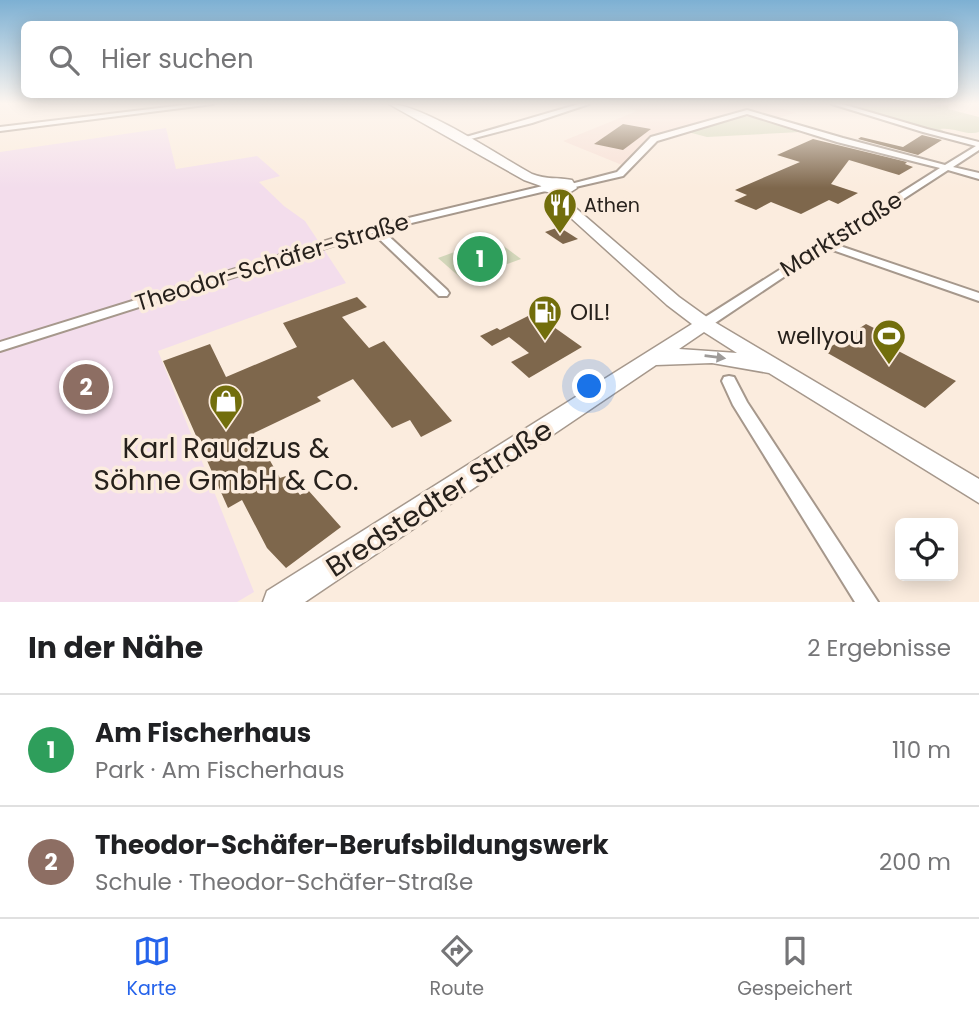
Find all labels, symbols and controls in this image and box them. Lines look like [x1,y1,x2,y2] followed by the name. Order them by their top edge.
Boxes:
[21,21,958,98] search box
[45,41,83,79] icon: search
[101,41,254,77] text: Hier suchen
[774,184,908,284] street label: Marktstraße
[541,186,579,235] restaurant icon: Athen
[584,192,640,219] place label: Athen
[131,205,413,319] street label: Theodor-Schäfer-Straße
[457,233,503,285] pin: 1
[526,293,564,342] fuel station icon: OIL!
[570,296,611,328] place label: OIL!
[870,317,908,366] sports icon: wellyou
[777,320,864,352] place label: wellyou
[704,352,726,363] one-way arrow
[63,361,109,413] pin: 2
[572,369,606,403] your location
[207,382,245,431] shop icon: Karl Raudzus & Söhne GmbH & Co.
[318,410,560,586] street label: Bredstedter Straße
[93,429,359,500] place label: Karl Raudzus & Söhne GmbH & Co.
[895,518,958,581] map controls
[895,518,958,581] button: locate
[28,626,203,669] text: In der Nähe
[807,632,951,664] text: 2 Ergebnisse
[95,715,311,751] text: Am Fischerhaus
[47,734,55,766] text: 1
[892,734,951,766] text: 110 m
[95,754,345,786] text: Park · Am Fischerhaus
[95,827,609,863] text: Theodor-Schäfer-Berufsbildungswerk
[44,846,58,878] text: 2
[879,846,951,878] text: 200 m
[95,866,473,898] text: Schule · Theodor-Schäfer-Straße
[127,932,177,1003] tab: Karte
[430,932,484,1003] tab: Route
[737,932,852,1003] tab: Gespeichert

